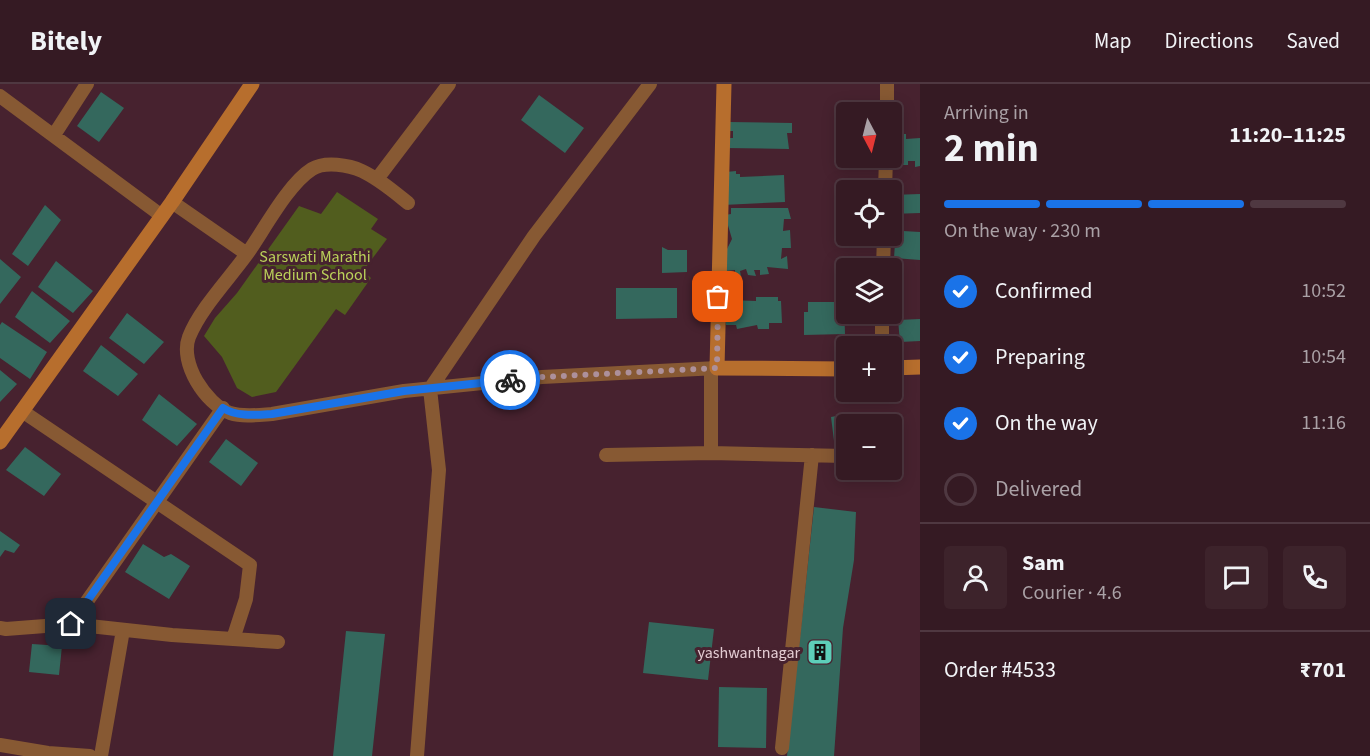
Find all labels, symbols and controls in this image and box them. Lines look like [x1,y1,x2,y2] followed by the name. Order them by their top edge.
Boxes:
[30,21,102,61] text: Bitely
[1094,26,1132,56] text: Map
[1165,26,1253,56] text: Directions
[1286,26,1340,56] text: Saved
[944,99,1029,127] text: Arriving in
[836,102,902,168] north arrow
[836,102,902,480] map controls
[1229,119,1346,151] text: 11:20–11:25
[944,121,1039,177] text: 2 min
[836,180,902,246] button: locate
[944,217,1101,245] text: On the way · 230 m
[259,246,371,286] park label: Sarswati Marathi Medium School
[836,258,902,324] button: layers
[692,271,743,322] pin
[944,275,977,308] icon: check
[995,275,1092,307] text: Confirmed
[1301,277,1346,305] text: 10:52
[701,280,734,313] icon: bag
[836,336,902,402] button: +
[944,341,977,374] icon: check
[995,341,1085,373] text: Preparing
[1301,343,1346,371] text: 10:54
[480,350,540,410] courier
[494,364,527,397] icon: bike
[944,407,977,440] icon: check
[995,407,1098,439] text: On the way
[1301,409,1346,437] text: 11:16
[836,414,902,480] button: −
[995,473,1082,505] text: Delivered
[944,546,1007,609] button: person
[1205,546,1268,609] button: chat
[1283,546,1346,609] button: phone
[1022,547,1065,579] text: Sam
[1022,579,1122,607] text: Courier · 4.6
[45,598,96,649] pin
[54,607,87,640] icon: home
[805,637,835,667] building icon: yashwantnagar
[698,642,800,664] place label: yashwantnagar
[944,654,1056,686] text: Order #4533
[1300,654,1346,686] text: ₹701

